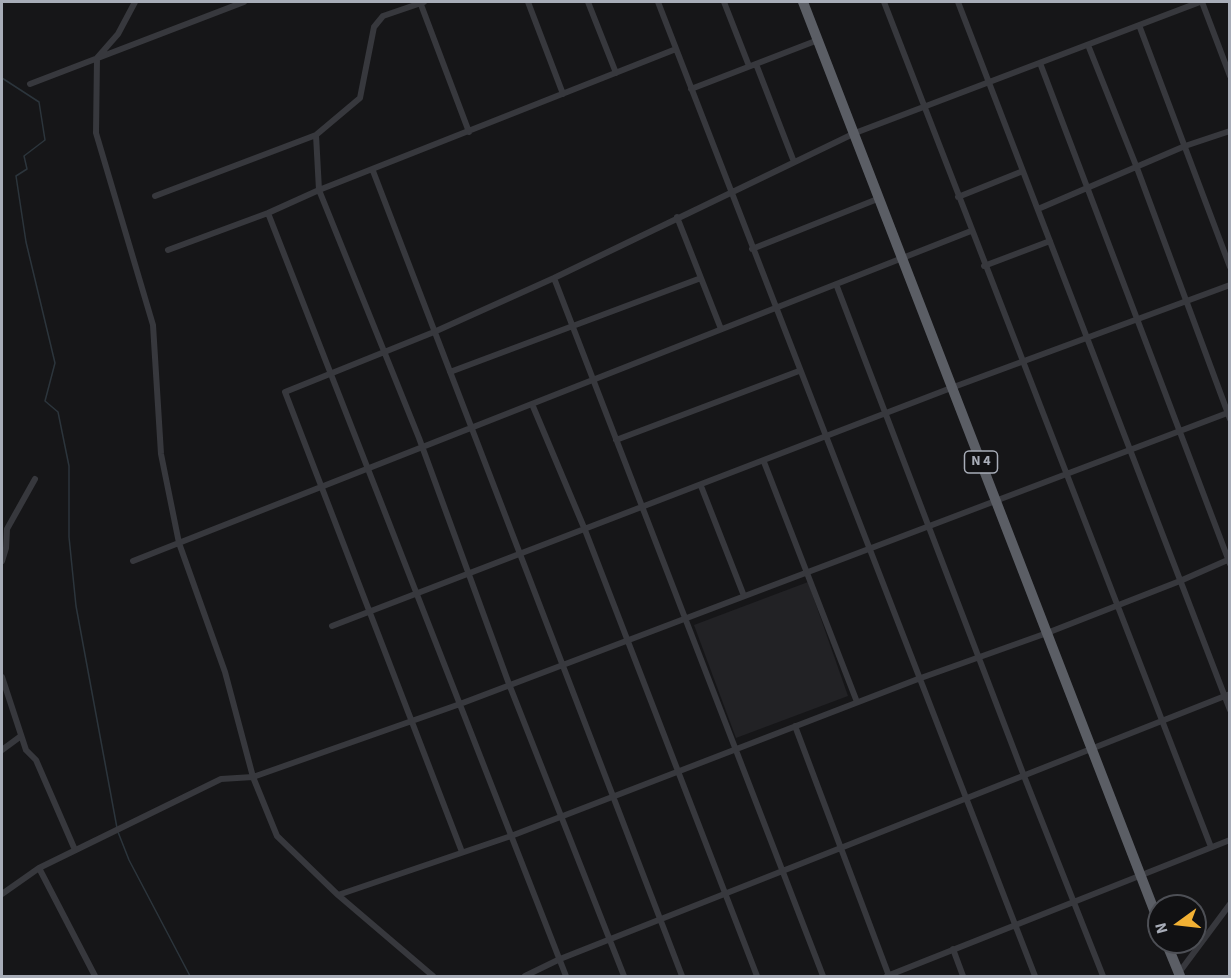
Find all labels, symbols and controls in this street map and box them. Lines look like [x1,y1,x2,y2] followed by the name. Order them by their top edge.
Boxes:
[964,451,998,473] road number: N 4
[1147,894,1207,954] north arrow
[1150,920,1174,936] text: N

